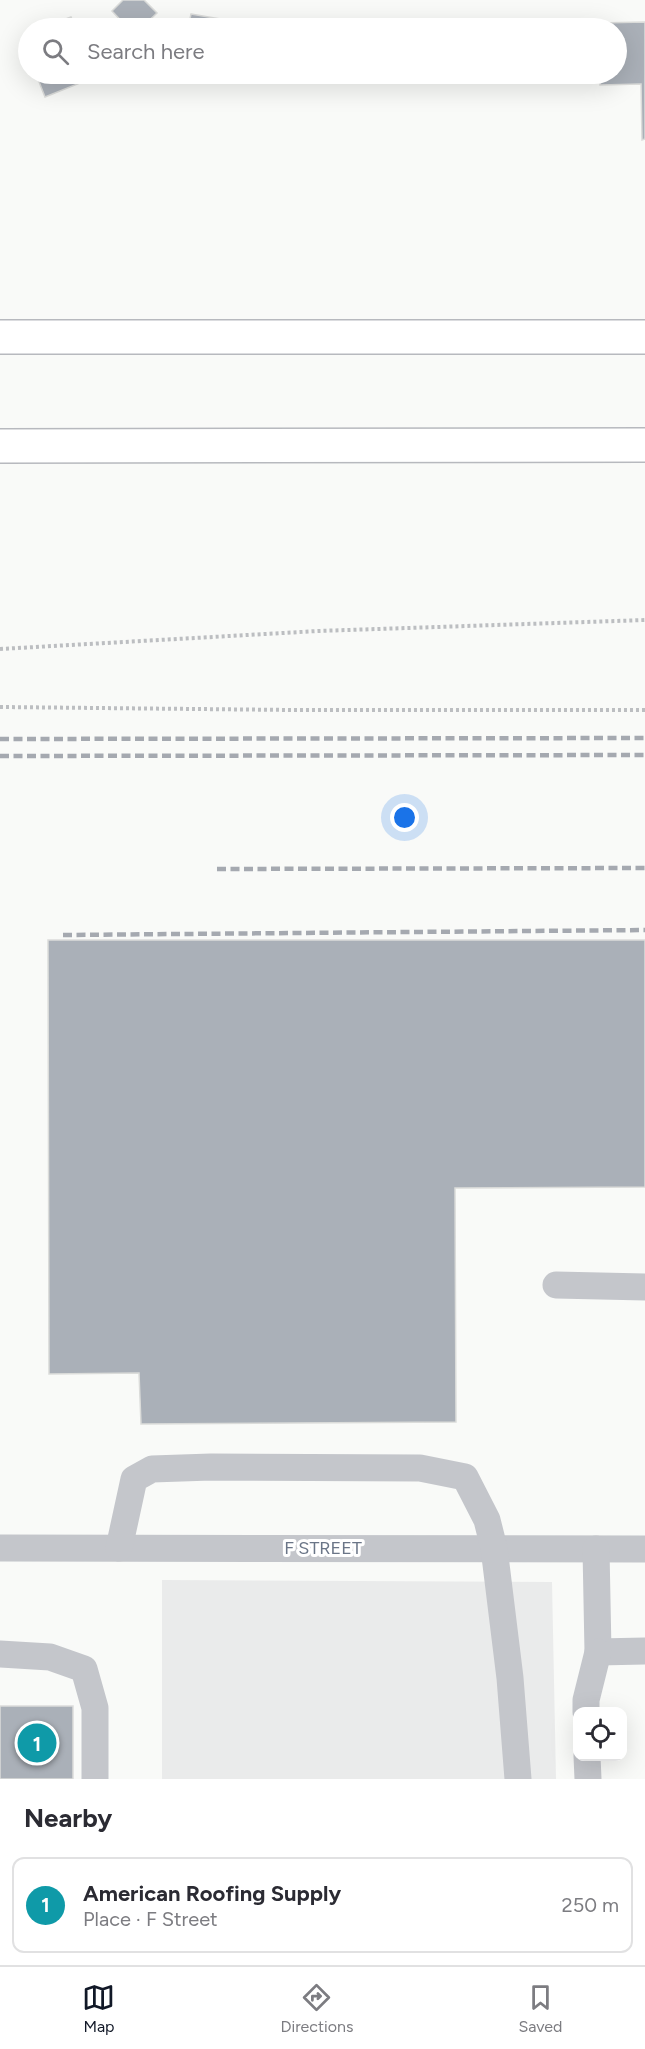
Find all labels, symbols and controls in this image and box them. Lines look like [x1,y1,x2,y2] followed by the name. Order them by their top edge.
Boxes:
[18,18,627,84] search box
[39,35,72,68] icon: search
[87,38,205,65] text: Search here
[390,803,419,832] your location
[284,1537,362,1559] street label: F STREET
[573,1707,627,1761] map controls
[573,1707,627,1761] button: locate
[18,1720,57,1766] pin: 1
[24,1802,112,1834] text: Nearby
[83,1880,341,1907] text: American Roofing Supply
[41,1893,50,1917] text: 1
[562,1893,619,1917] text: 250 m
[83,1907,218,1931] text: Place · F Street
[82,1981,115,2036] tab: Map
[280,1981,353,2036] tab: Directions
[518,1981,563,2036] tab: Saved

